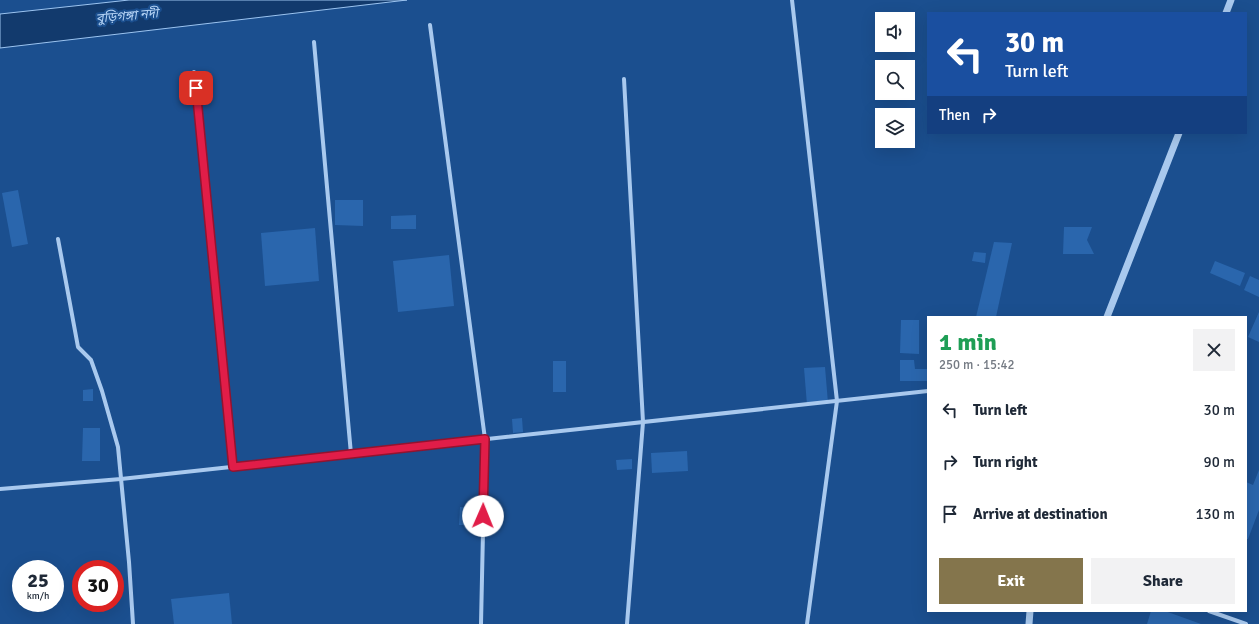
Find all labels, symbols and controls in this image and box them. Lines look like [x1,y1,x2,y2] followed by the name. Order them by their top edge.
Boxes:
[95,5,161,27] water label: বুড়িগঙ্গা নদী
[875,12,915,148] map controls
[875,12,915,52] button: sound
[1005,26,1064,60] text: 30 m
[939,28,991,80] icon: left
[875,60,915,100] button: search
[1005,60,1068,82] text: Turn left
[179,71,213,105] pin
[185,77,207,99] icon: arrive
[978,104,1000,126] icon: right
[939,106,970,124] text: Then
[875,108,915,148] button: layers
[939,327,997,357] text: 1 min
[1193,329,1235,371] button: close
[939,357,1015,373] text: 250 m · 15:42
[939,399,961,421] icon: left
[973,401,1027,419] text: Turn left
[1204,401,1235,419] text: 30 m
[939,451,961,473] icon: right
[973,453,1038,471] text: Turn right
[1204,453,1235,471] text: 90 m
[462,495,504,537] position arrow
[939,503,961,525] icon: arrive
[973,505,1108,523] text: Arrive at destination
[1195,505,1235,523] text: 130 m
[939,558,1083,604] button: Exit
[1091,558,1235,604] button: Share
[72,560,124,612] speed limit sign: 30
[27,568,49,593] text: 25
[27,590,49,602] text: km/h

